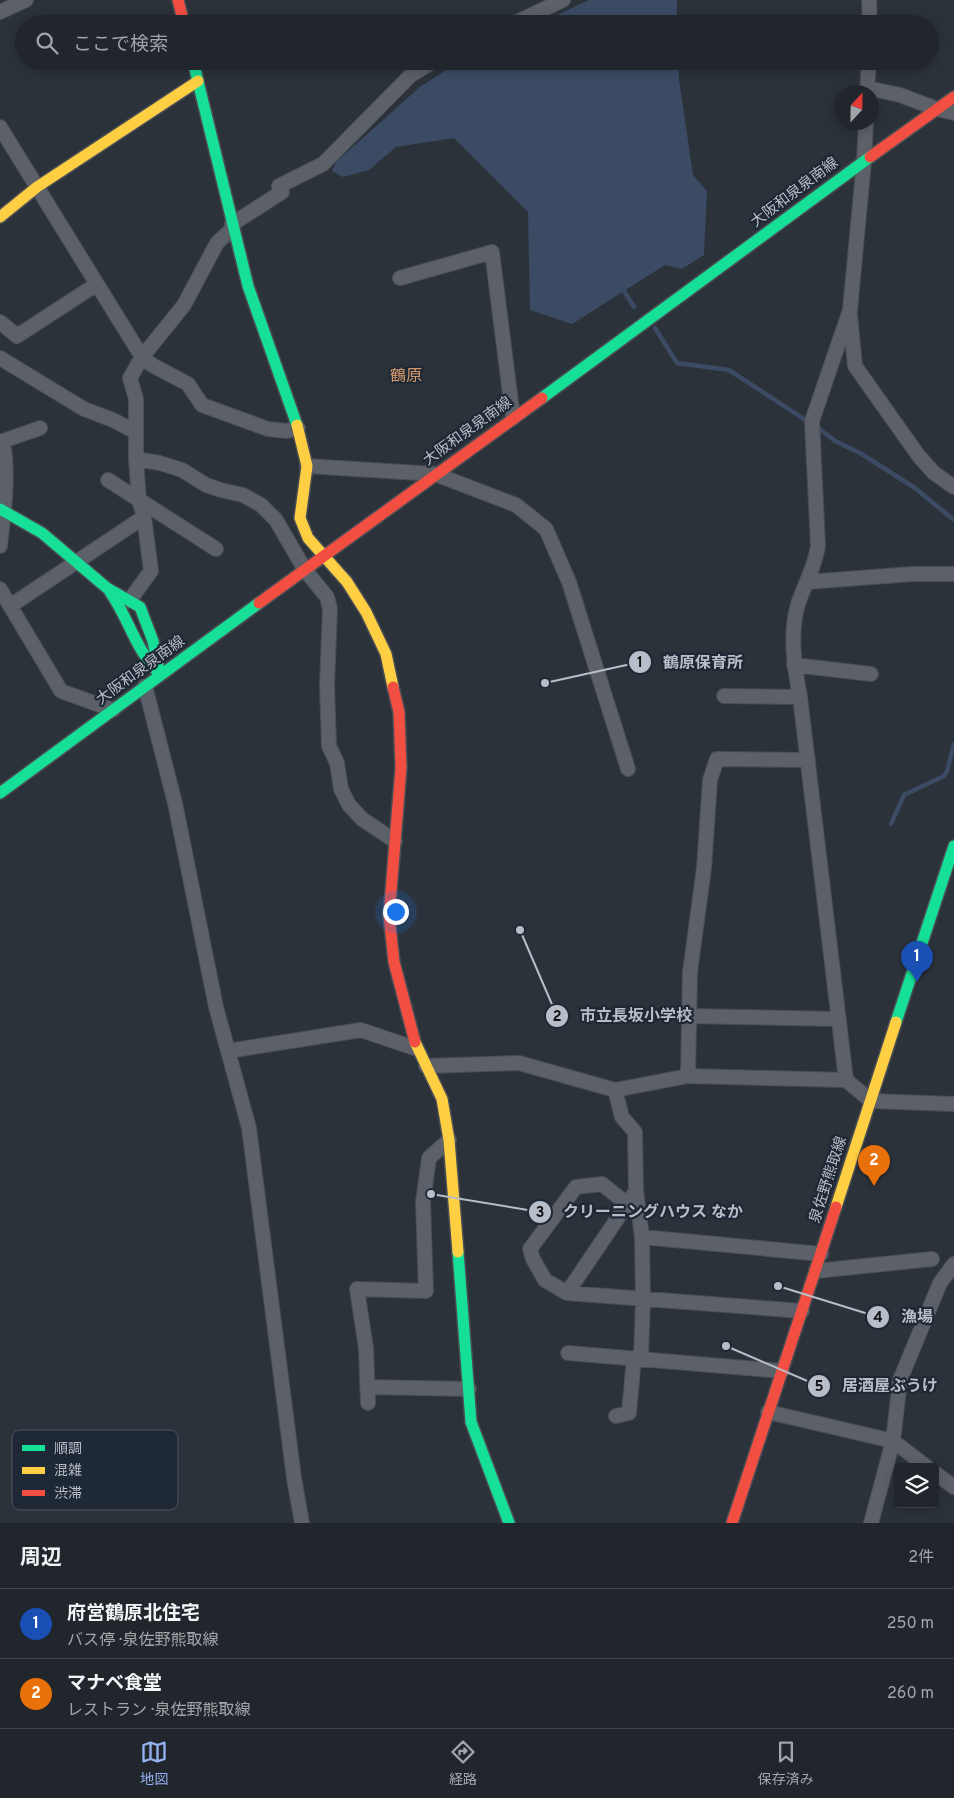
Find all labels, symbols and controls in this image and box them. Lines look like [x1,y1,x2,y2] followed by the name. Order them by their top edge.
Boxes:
[15,15,939,70] search box
[33,29,61,57] icon: search
[73,33,168,57] text: ここで検索
[834,85,879,130] north arrow
[747,154,843,232] street label: 大阪和泉泉南線
[390,367,422,387] district label: 鶴原
[420,393,516,471] street label: 大阪和泉泉南線
[93,632,189,710] street label: 大阪和泉泉南線
[628,647,753,678] callout: 鶴原保育所
[637,654,643,673] text: 1
[663,654,743,674] text: 鶴原保育所
[383,899,409,925] your location
[901,941,933,982] pin: 1
[545,1000,702,1031] callout: 市立長坂小学校
[580,1007,692,1027] text: 市立長坂小学校
[552,1008,562,1027] text: 2
[806,1134,852,1226] street label: 泉佐野熊取線
[858,1145,890,1186] pin: 2
[528,1196,753,1227] callout: クリーニングハウス なか
[563,1202,743,1223] text: クリーニングハウス なか
[536,1204,545,1223] text: 3
[866,1301,943,1332] callout: 漁場
[901,1308,933,1328] text: 漁場
[873,1309,883,1328] text: 4
[807,1370,948,1401] callout: 居酒屋ぶうけ
[842,1377,938,1397] text: 居酒屋ぶうけ
[814,1378,824,1397] text: 5
[12,1430,178,1510] legend
[54,1441,82,1458] text: 順調
[54,1462,82,1480] text: 混雑
[894,1463,939,1508] map controls
[894,1463,939,1508] button: layers
[54,1486,82,1503] text: 渋滞
[20,1545,62,1572] text: 周辺
[908,1548,934,1568] text: 2件
[67,1602,200,1626] text: 府営鶴原北住宅
[33,1614,39,1634] text: 1
[887,1614,934,1634] text: 250 m
[67,1631,219,1651] text: バス停 · 泉佐野熊取線
[67,1672,162,1696] text: マナベ食堂
[31,1684,41,1704] text: 2
[887,1684,934,1704] text: 260 m
[67,1701,251,1721] text: レストラン · 泉佐野熊取線
[140,1738,168,1789] tab: 地図
[449,1738,477,1789] tab: 経路
[758,1738,814,1789] tab: 保存済み

